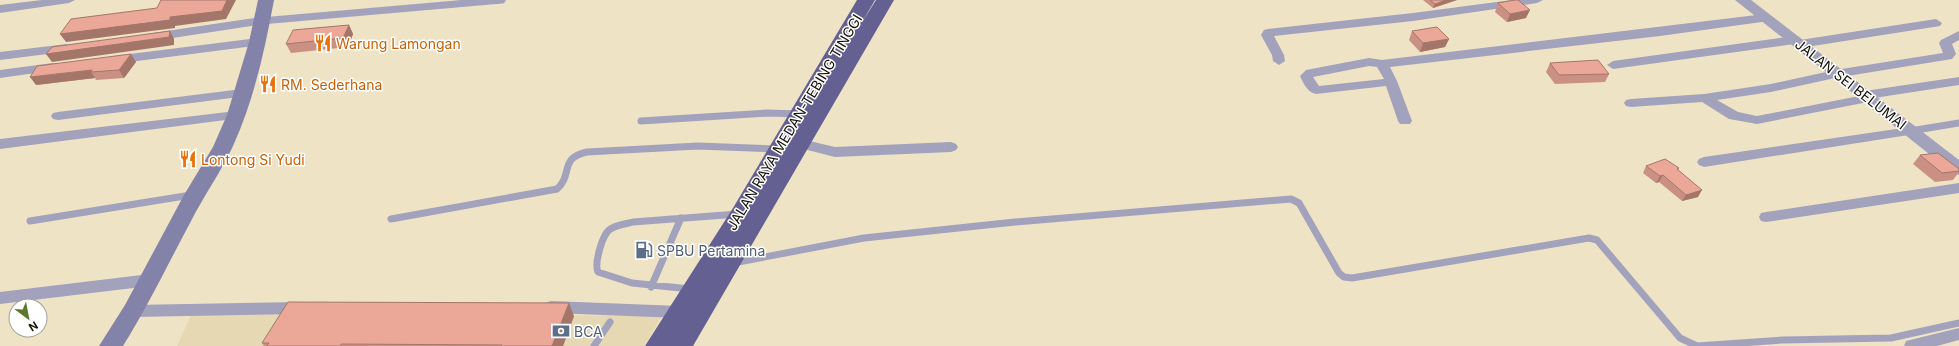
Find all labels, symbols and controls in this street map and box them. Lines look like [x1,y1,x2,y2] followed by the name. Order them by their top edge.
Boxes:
[723,11,865,233] street label: JALAN RAYA MEDAN-TEBING TINGGI
[313,33,333,53] restaurant icon: Warung Lamongan
[336,35,461,52] place label: Warung Lamongan
[1792,35,1910,133] street label: JALAN SEI BELUMAI
[258,74,278,94] restaurant icon: RM. Sederhana
[281,76,382,93] place label: RM. Sederhana
[178,149,198,169] restaurant icon: Lontong Si Yudi
[201,151,305,168] place label: Lontong Si Yudi
[634,240,654,260] fuel station icon: SPBU Pertamina
[657,242,765,259] place label: SPBU Pertamina
[8,298,48,338] north arrow
[26,318,41,335] text: N
[551,321,571,341] bank icon: BCA
[574,323,603,340] place label: BCA

